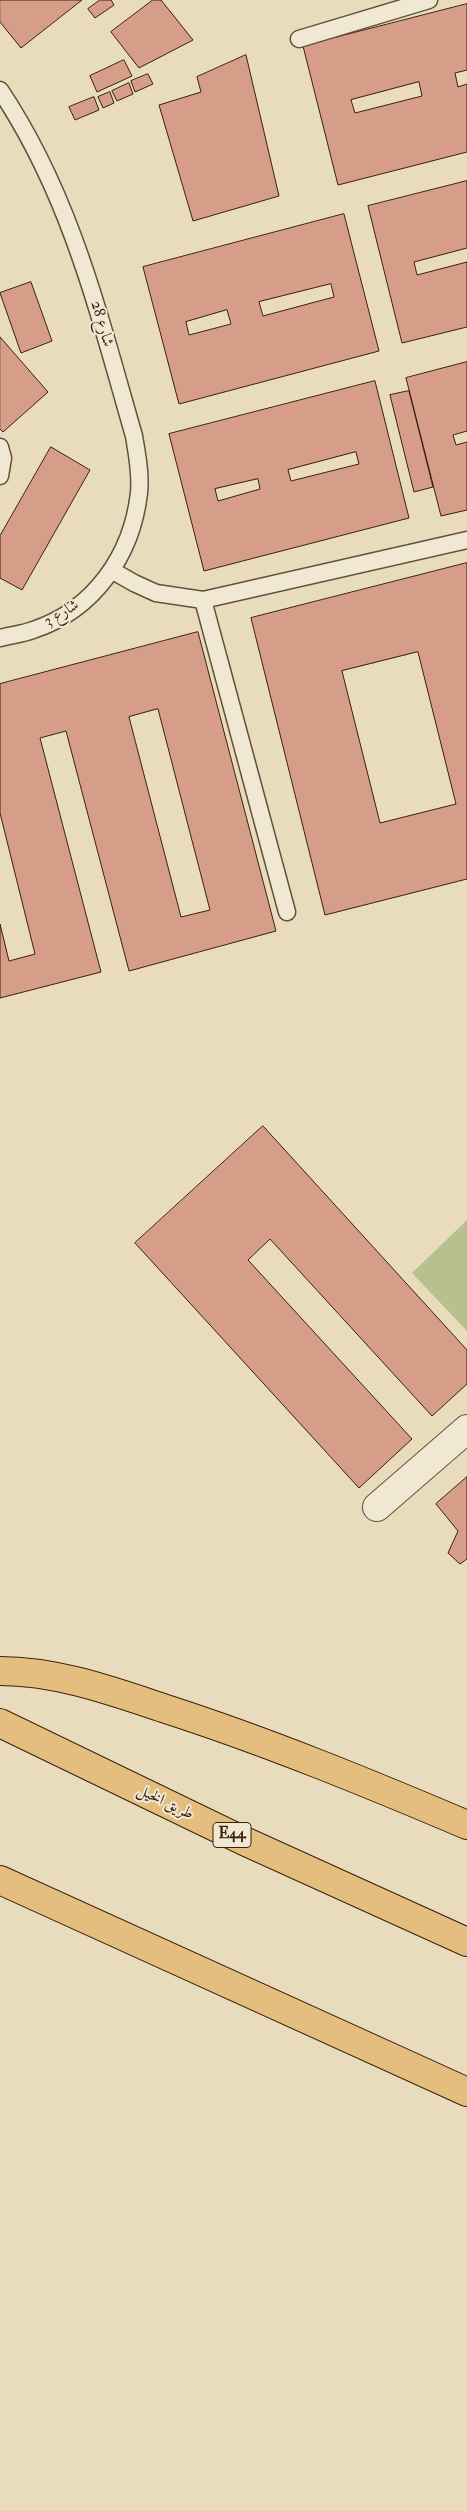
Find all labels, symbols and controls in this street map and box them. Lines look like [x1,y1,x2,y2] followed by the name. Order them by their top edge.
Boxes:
[85,299,117,349] street label: شارع 28
[41,596,83,632] street label: شارع 3
[134,1781,196,1825] street label: طريق الخيل
[213,1822,251,1848] road number: E44

